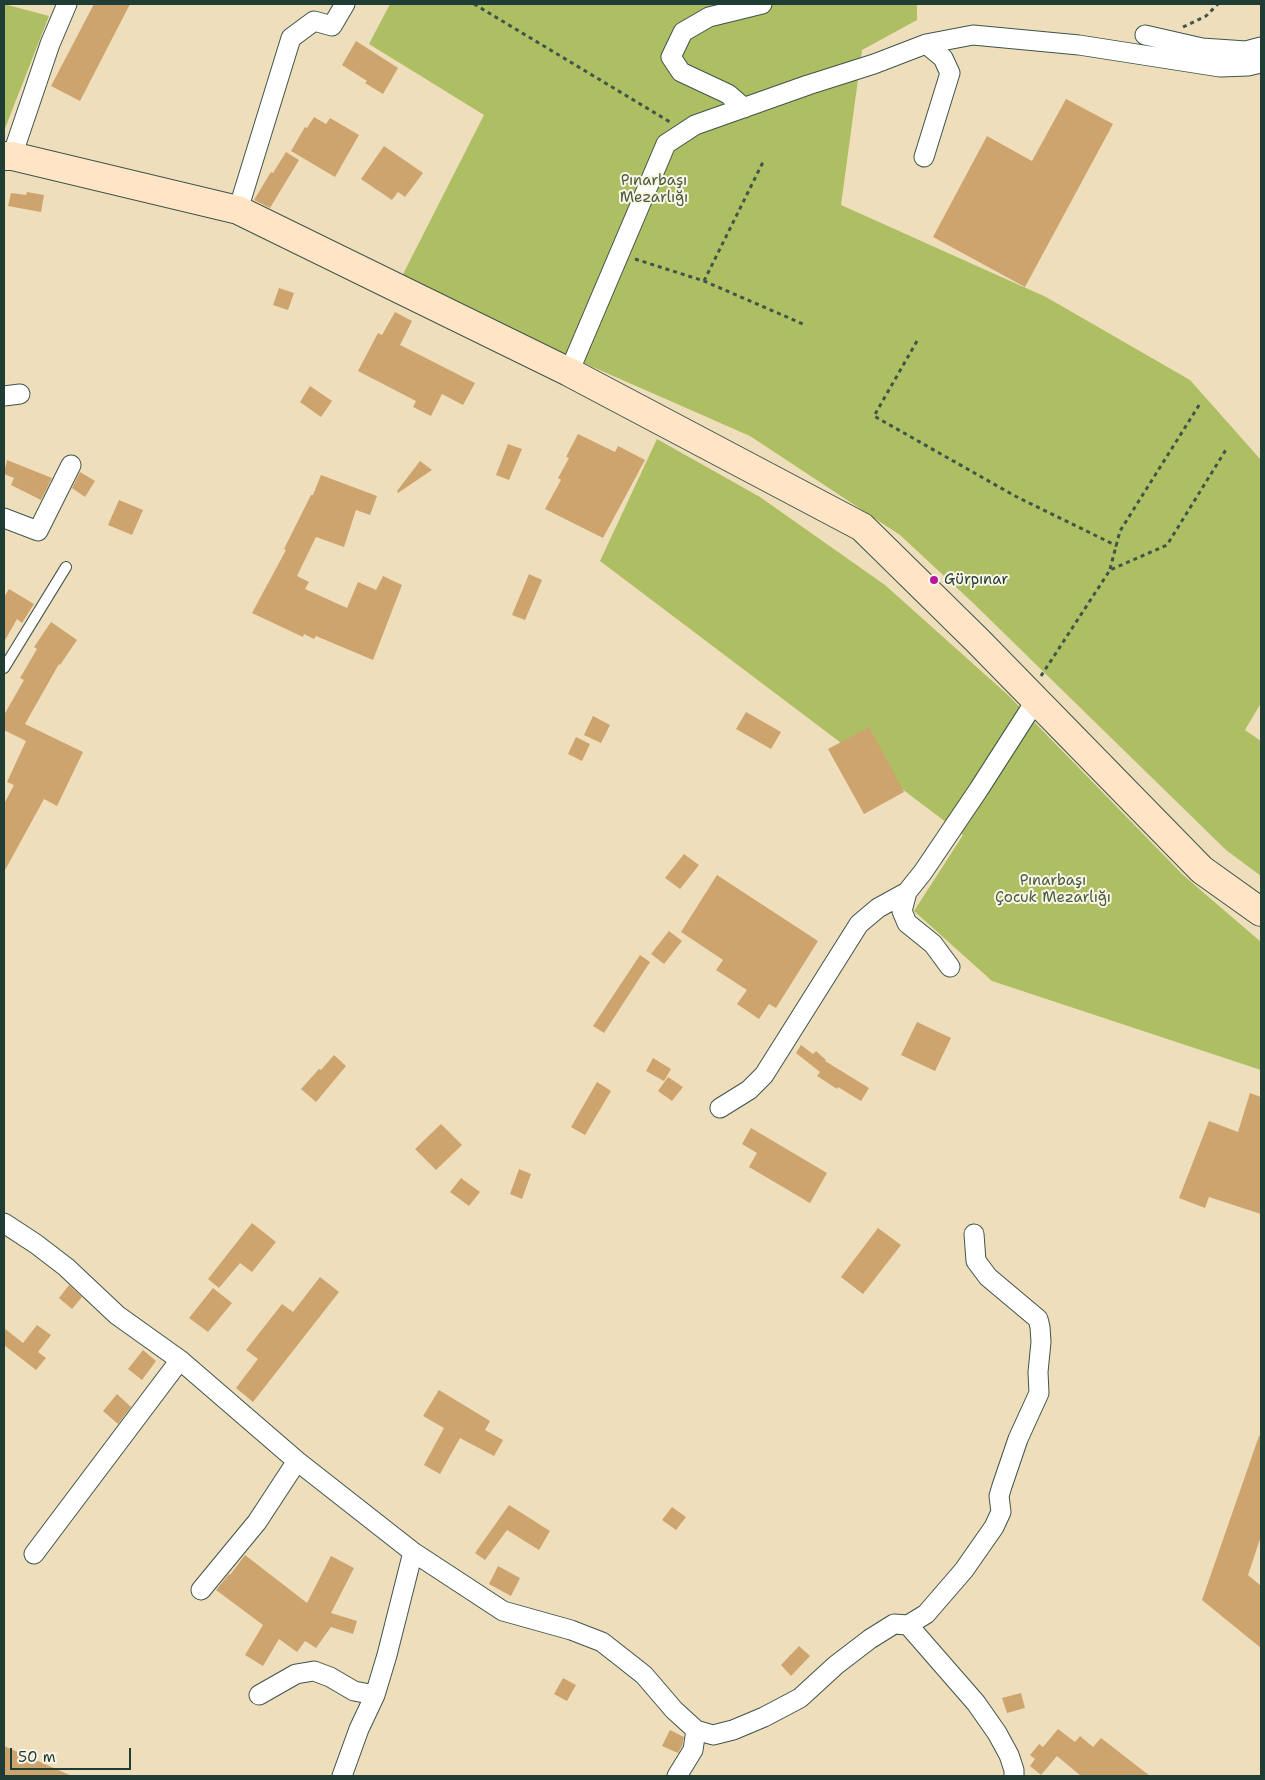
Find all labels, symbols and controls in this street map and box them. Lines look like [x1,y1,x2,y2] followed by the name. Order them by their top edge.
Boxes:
[620,172,688,207] park label: Pınarbaşı Mezarlığı
[944,571,1008,589] place label: Gürpınar
[928,574,940,586] marker: Gürpınar
[995,872,1111,907] park label: Pınarbaşı Çocuk Mezarlığı
[12,1738,134,1770] scale bar
[18,1747,56,1767] text: 50 m

